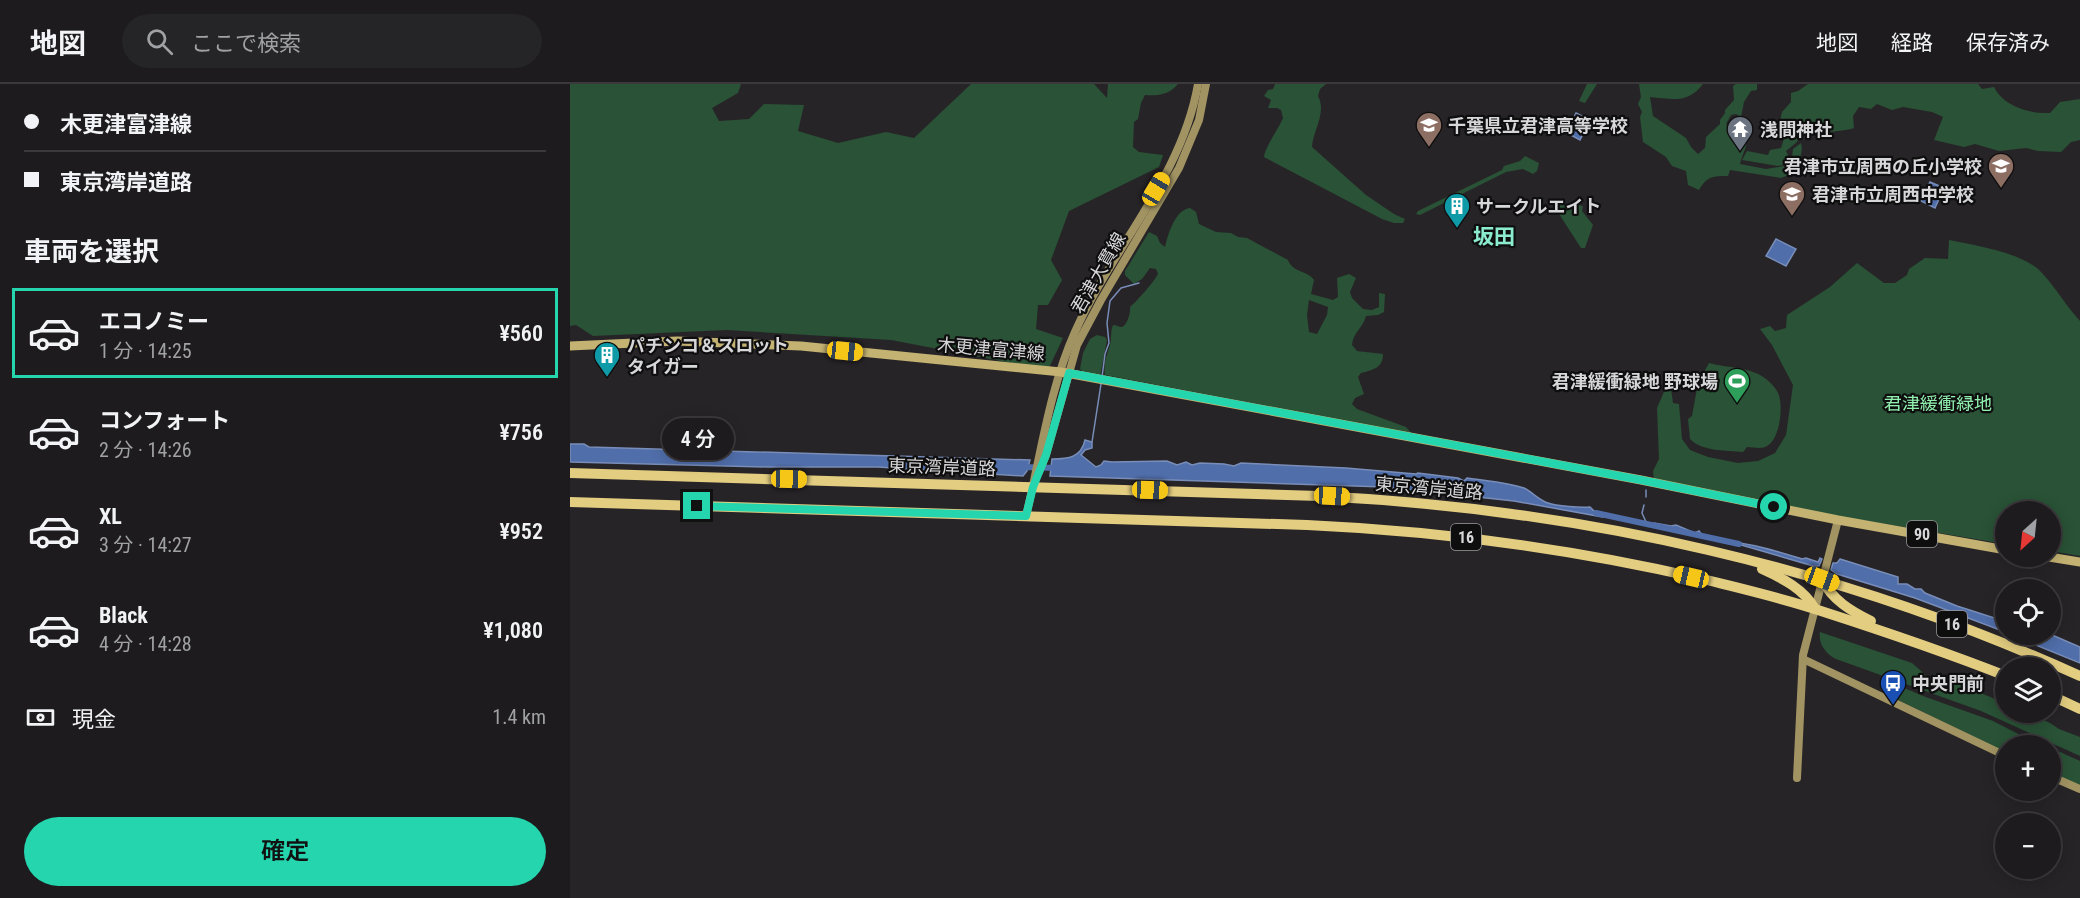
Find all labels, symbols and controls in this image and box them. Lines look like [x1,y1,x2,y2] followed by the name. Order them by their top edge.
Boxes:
[122,14,542,68] search box
[143,25,176,58] icon: search
[30,27,86,60] text: 地図
[191,31,301,56] text: ここで検索
[1816,31,1858,55] text: 地図
[1891,31,1933,55] text: 経路
[1966,31,2050,55] text: 保存済み
[1414,110,1444,148] school or university icon: 千葉県立君津高等学校
[60,112,192,137] text: 木更津富津線
[1725,114,1755,152] temple icon: 浅間神社
[1448,115,1628,136] place label: 千葉県立君津高等学校
[1760,119,1832,140] place label: 浅間神社
[1986,151,2016,189] school or university icon: 君津市立周西の丘小学校
[1784,156,1982,177] place label: 君津市立周西の丘小学校
[1139,169,1173,209] car
[60,170,192,195] text: 東京湾岸道路
[1777,179,1807,217] school or university icon: 君津市立周西中学校
[1812,184,1974,205] place label: 君津市立周西中学校
[1442,191,1472,229] building icon: サークルエイト
[1476,196,1601,217] place label: サークルエイト
[1473,225,1515,249] district label: 坂田
[1066,229,1130,317] street label: 君津大貫線
[24,236,159,268] text: 車両を選択
[27,306,81,360] icon: car
[99,309,209,334] text: エコノミー
[499,321,543,346] text: ¥560
[936,334,1046,364] street label: 木更津富津線
[627,335,789,377] place label: パチンコ＆スロット タイガー
[99,339,192,363] text: 1 分 · 14:25
[592,340,622,378] building icon: パチンコ＆スロット タイガー
[826,340,864,362] car
[1722,366,1752,404] sports icon: 君津緩衝緑地 野球場
[1552,371,1718,392] place label: 君津緩衝緑地 野球場
[1884,393,1992,414] park label: 君津緩衝緑地
[27,405,81,459] icon: car
[99,408,230,433] text: コンフォート
[661,419,733,461] callout: 4 分
[499,420,543,445] text: ¥756
[681,427,715,451] text: 4 分
[99,438,192,462] text: 2 分 · 14:26
[888,455,996,479] street label: 東京湾岸道路
[771,470,807,488] car
[1374,473,1484,503] street label: 東京湾岸道路
[1132,480,1168,500] car
[1314,486,1350,506] car
[683,492,710,519] route end
[1760,493,1787,520] route start
[1995,501,2061,567] north arrow
[1995,501,2061,879] map controls
[27,504,81,558] icon: car
[99,504,122,529] text: XL
[499,519,543,544] text: ¥952
[1907,521,1937,547] road number: 90
[1451,524,1481,550] road number: 16
[99,533,192,557] text: 3 分 · 14:27
[1671,564,1711,590] car
[1802,564,1842,594] car
[1995,579,2061,645] button: locate
[27,603,81,657] icon: car
[99,603,148,628] text: Black
[1937,611,1967,637] road number: 16
[483,618,543,643] text: ¥1,080
[99,632,192,656] text: 4 分 · 14:28
[1995,657,2061,723] button: layers
[1878,668,1908,706] bus stop icon: 中央門前
[1912,673,1984,694] place label: 中央門前
[24,701,57,734] icon: cash
[492,705,546,729] text: 1.4 km
[72,707,116,732] text: 現金
[1995,735,2061,801] button: +
[1995,813,2061,879] button: −
[24,817,546,886] button: 確定

